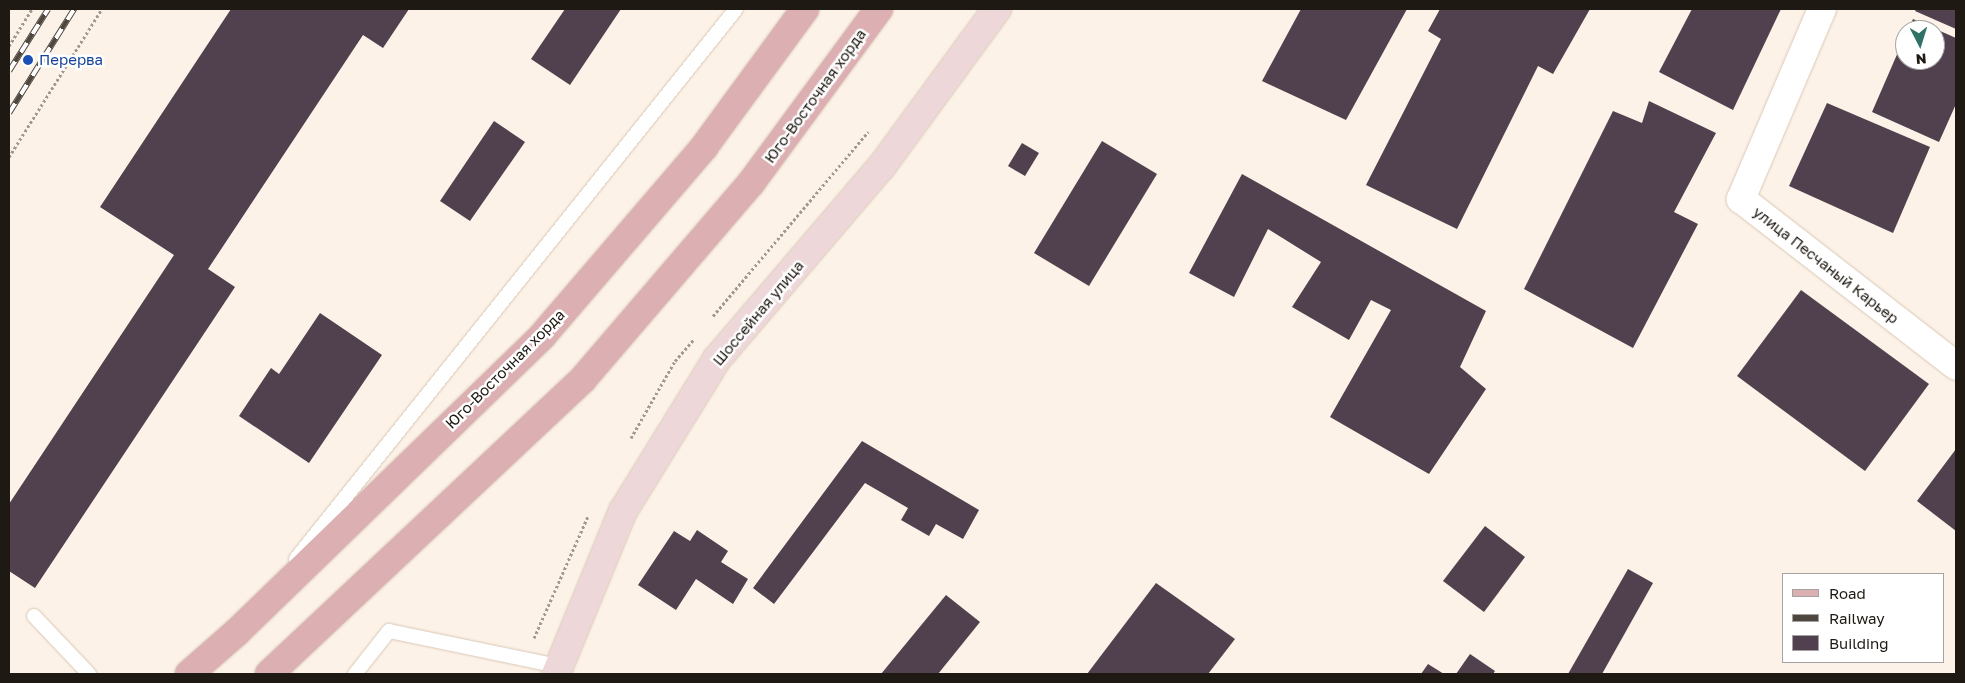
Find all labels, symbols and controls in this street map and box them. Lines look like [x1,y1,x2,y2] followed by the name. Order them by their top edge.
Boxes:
[1895,20,1945,70] north arrow
[760,26,870,166] street label: Юго-Восточная хорда
[39,51,103,69] place label: Перерва
[1915,51,1927,68] text: N
[21,53,35,67] marker: Перерва
[1750,203,1902,327] street label: улица Песчаный Карьер
[709,257,807,369] street label: Шоссейная улица
[442,306,568,432] street label: Юго-Восточная хорда
[1782,573,1945,663] legend
[1829,584,1866,602] text: Road
[1829,609,1885,627] text: Railway
[1829,634,1889,652] text: Building

